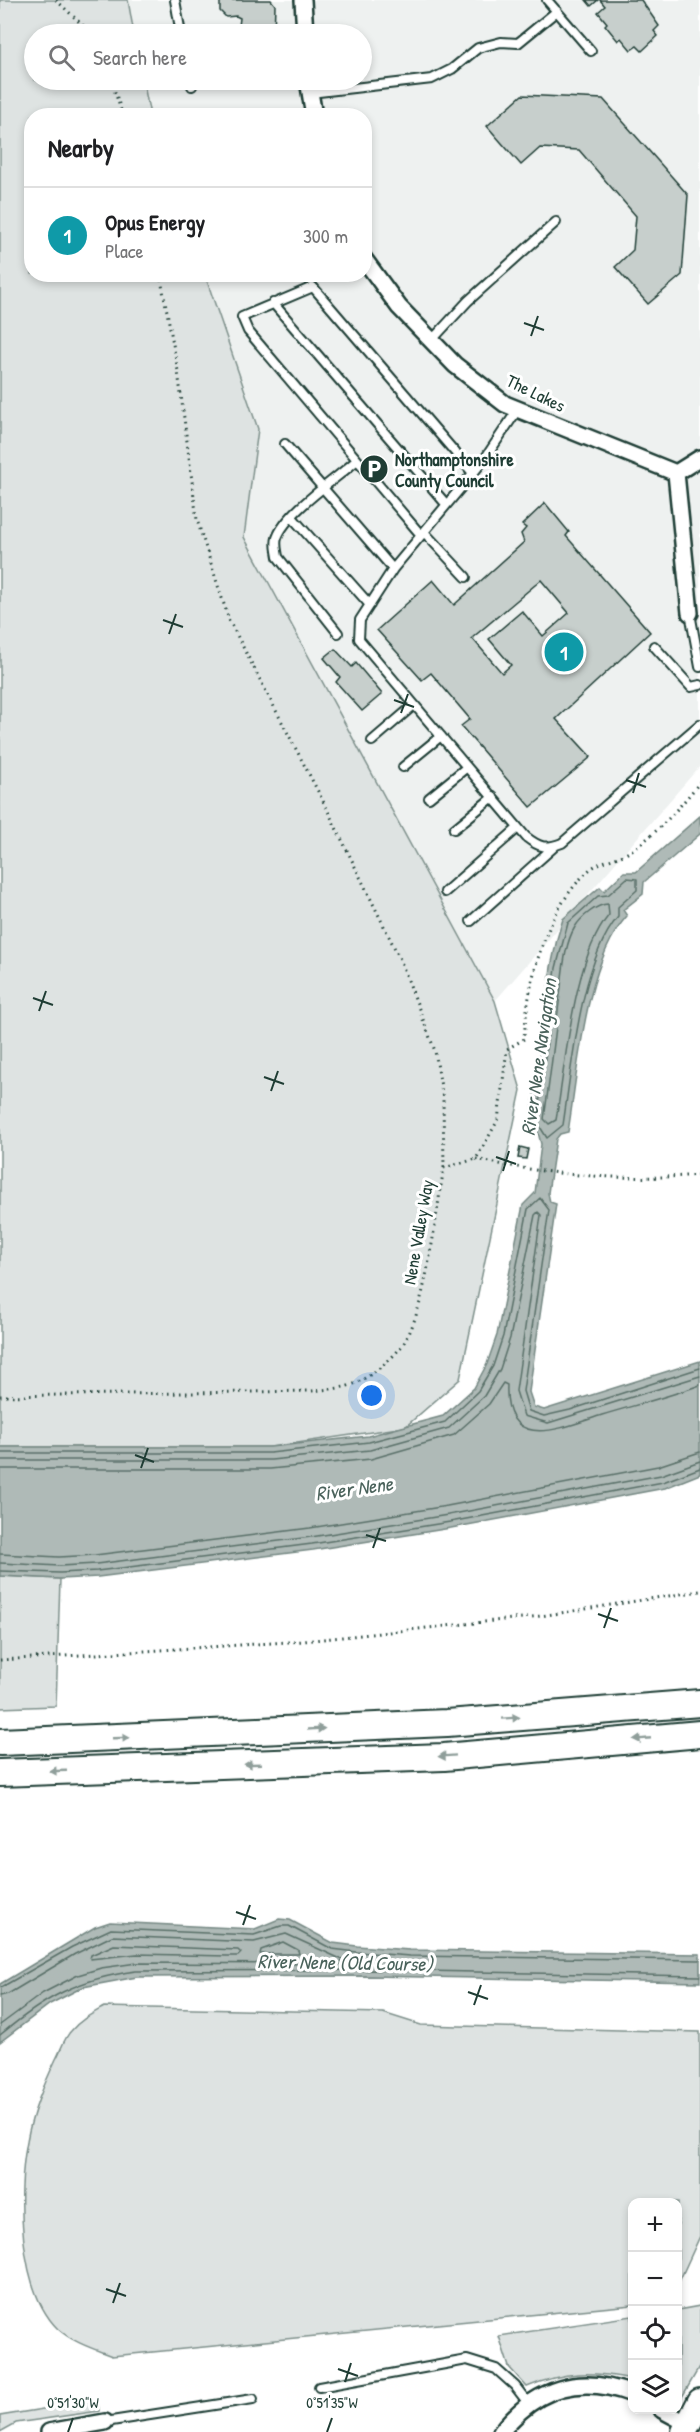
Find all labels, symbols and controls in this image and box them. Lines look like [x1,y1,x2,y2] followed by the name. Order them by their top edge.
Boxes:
[24,24,372,90] search box
[45,41,78,74] icon: search
[93,42,187,72] text: Search here
[48,130,114,165] text: Nearby
[105,207,205,237] text: Opus Energy
[64,222,71,249] text: 1
[303,222,348,249] text: 300 m
[105,237,144,264] text: Place
[502,368,570,418] street label: The Lakes
[395,447,515,494] place label: Northamptonshire County Council
[358,453,390,485] parking icon: Northamptonshire County Council
[544,630,584,674] pin: 1
[514,975,564,1137] water label: River Nene Navigation
[397,1177,440,1286] street label: Nene Valley Way
[357,1381,386,1410] your location
[314,1469,395,1507] water label: River Nene
[501,1713,520,1723] one-way arrow
[307,1724,326,1733] one-way arrow
[112,1733,131,1743] one-way arrow
[632,1735,651,1744] one-way arrow
[438,1752,457,1761] one-way arrow
[243,1759,262,1769] one-way arrow
[48,1767,67,1776] one-way arrow
[257,1947,435,1977] water label: River Nene (Old Course)
[628,2198,682,2414] map controls
[628,2198,682,2252] button: +
[628,2252,682,2306] button: −
[628,2306,682,2360] button: locate
[628,2360,682,2414] button: layers
[47,2392,100,2413] text: 0°51'30"W
[306,2392,358,2413] text: 0°51'35"W

